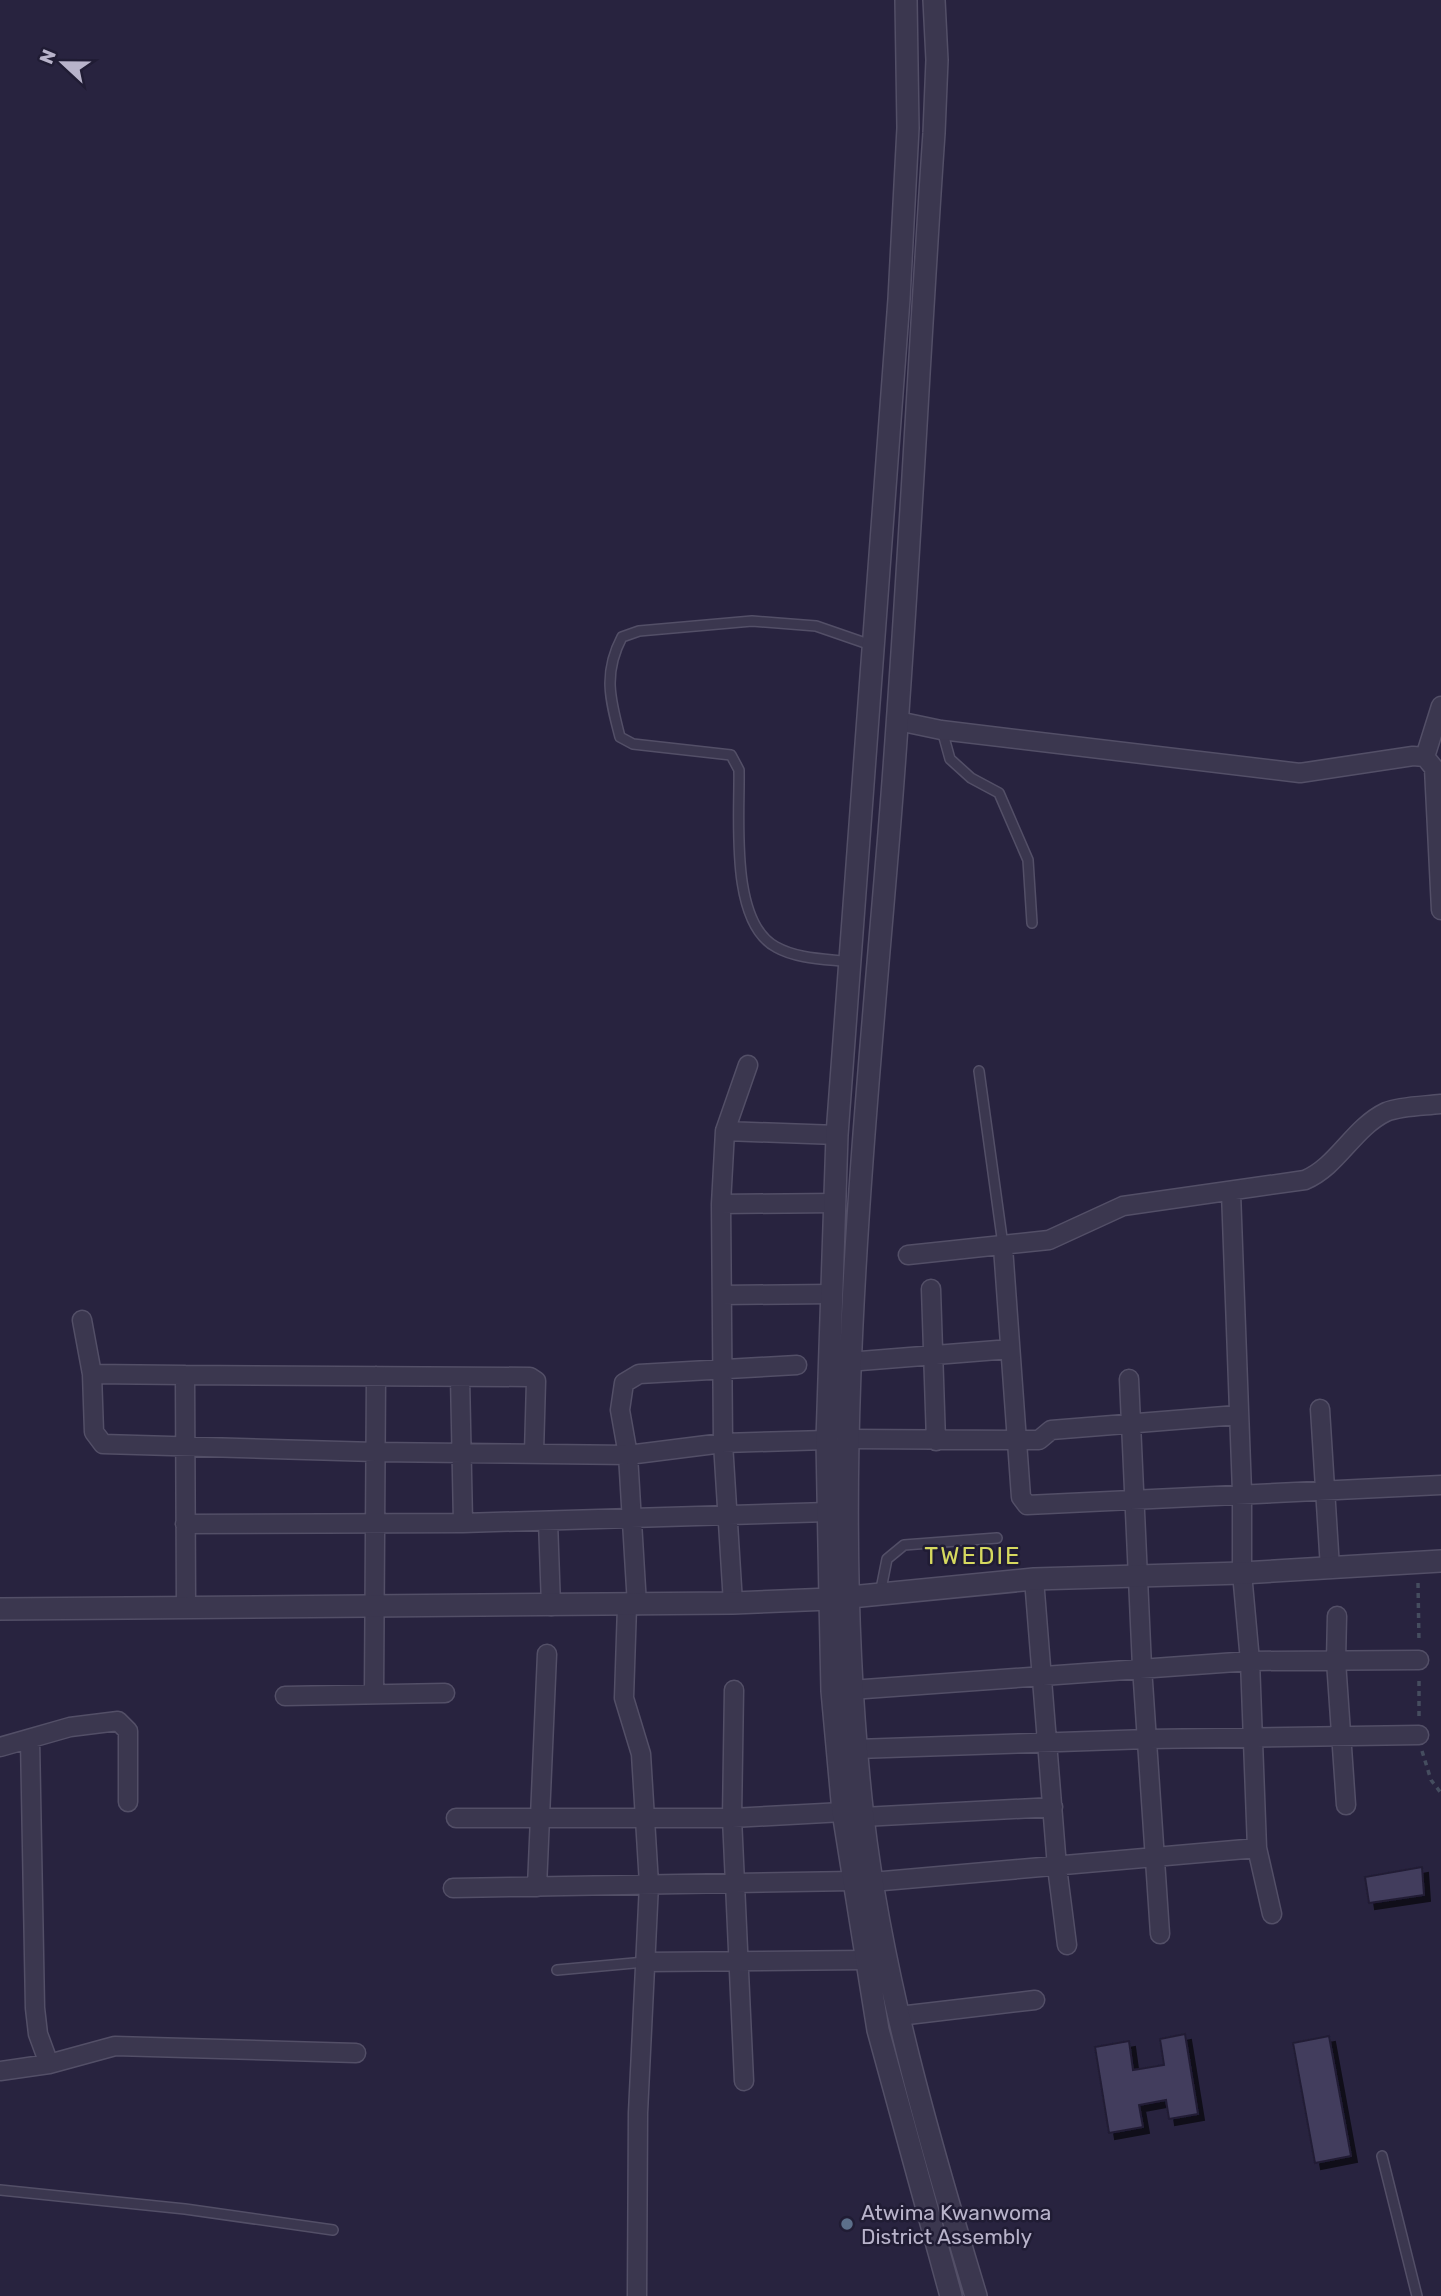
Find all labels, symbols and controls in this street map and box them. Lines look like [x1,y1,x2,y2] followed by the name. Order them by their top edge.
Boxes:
[28,28,98,98] north arrow
[34,46,61,67] text: N
[924,1542,1022,1570] district label: TWEDIE
[861,2200,1051,2249] place label: Atwima Kwanwoma District Assembly
[839,2216,855,2232] marker: Atwima Kwanwoma District Assembly

